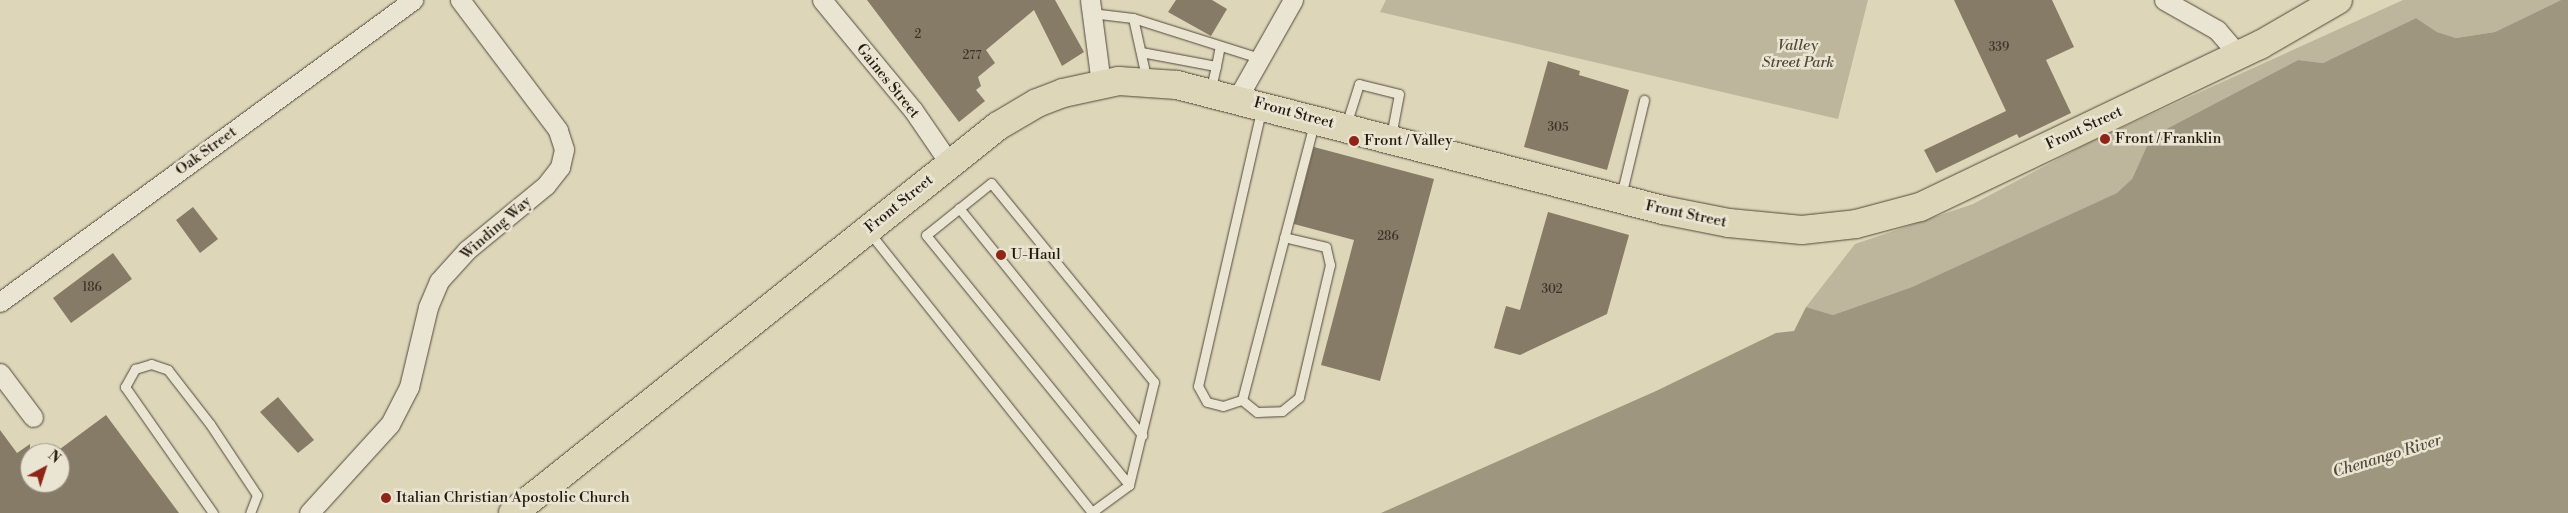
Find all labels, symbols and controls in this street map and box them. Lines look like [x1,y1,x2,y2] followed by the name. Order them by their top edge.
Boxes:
[915,28,921,42] house number: 2
[1762,36,1834,71] park label: Valley Street Park
[853,40,923,122] street label: Gaines Street
[1989,41,2009,55] house number: 339
[963,49,981,63] house number: 277
[1252,94,1336,132] street label: Front Street
[2043,102,2125,154] street label: Front Street
[1547,121,1569,135] house number: 305
[172,123,240,179] street label: Oak Street
[2115,130,2221,148] place label: Front / Franklin
[1364,132,1452,150] place label: Front / Valley
[2099,133,2111,145] marker: Front / Franklin
[1348,135,1360,147] marker: Front / Valley
[861,171,937,237] street label: Front Street
[457,192,535,264] street label: Winding Way
[1644,197,1728,231] street label: Front Street
[1377,230,1399,244] house number: 286
[1011,246,1061,264] place label: U-Haul
[995,249,1007,261] marker: U-Haul
[82,281,102,295] house number: 186
[1541,283,1563,297] house number: 302
[2330,430,2444,482] water label: Chenango River
[20,443,70,493] north arrow
[44,447,64,468] text: N
[396,489,630,507] place label: Italian Christian Apostolic Church
[380,492,392,504] marker: Italian Christian Apostolic Church

